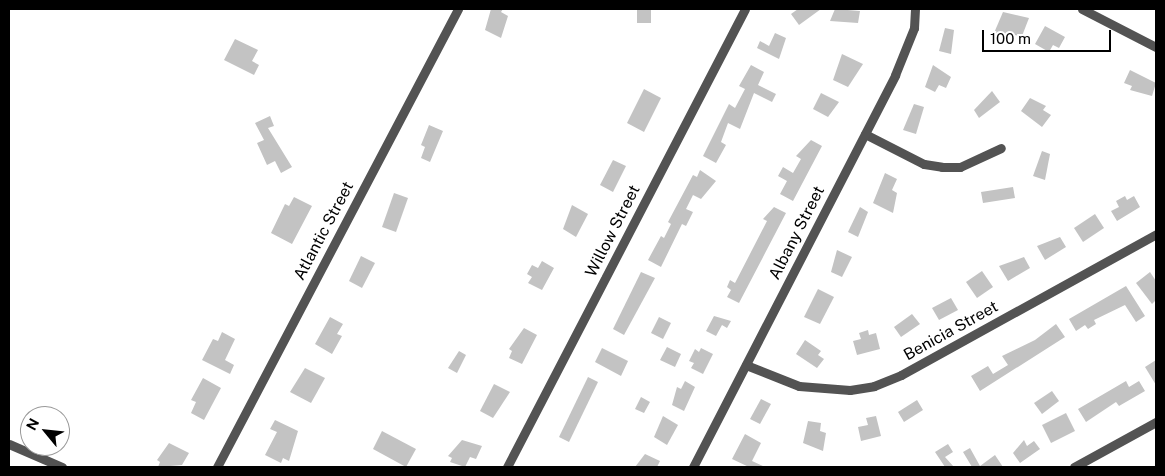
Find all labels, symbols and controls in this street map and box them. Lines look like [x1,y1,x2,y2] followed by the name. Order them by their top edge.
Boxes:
[985,20,1114,52] scale bar
[990,30,1031,47] text: 100 m
[290,178,358,284] street label: Atlantic Street
[582,182,644,280] street label: Willow Street
[765,183,829,283] street label: Albany Street
[900,297,1002,365] street label: Benicia Street
[20,406,70,456] north arrow
[23,416,42,433] text: N

